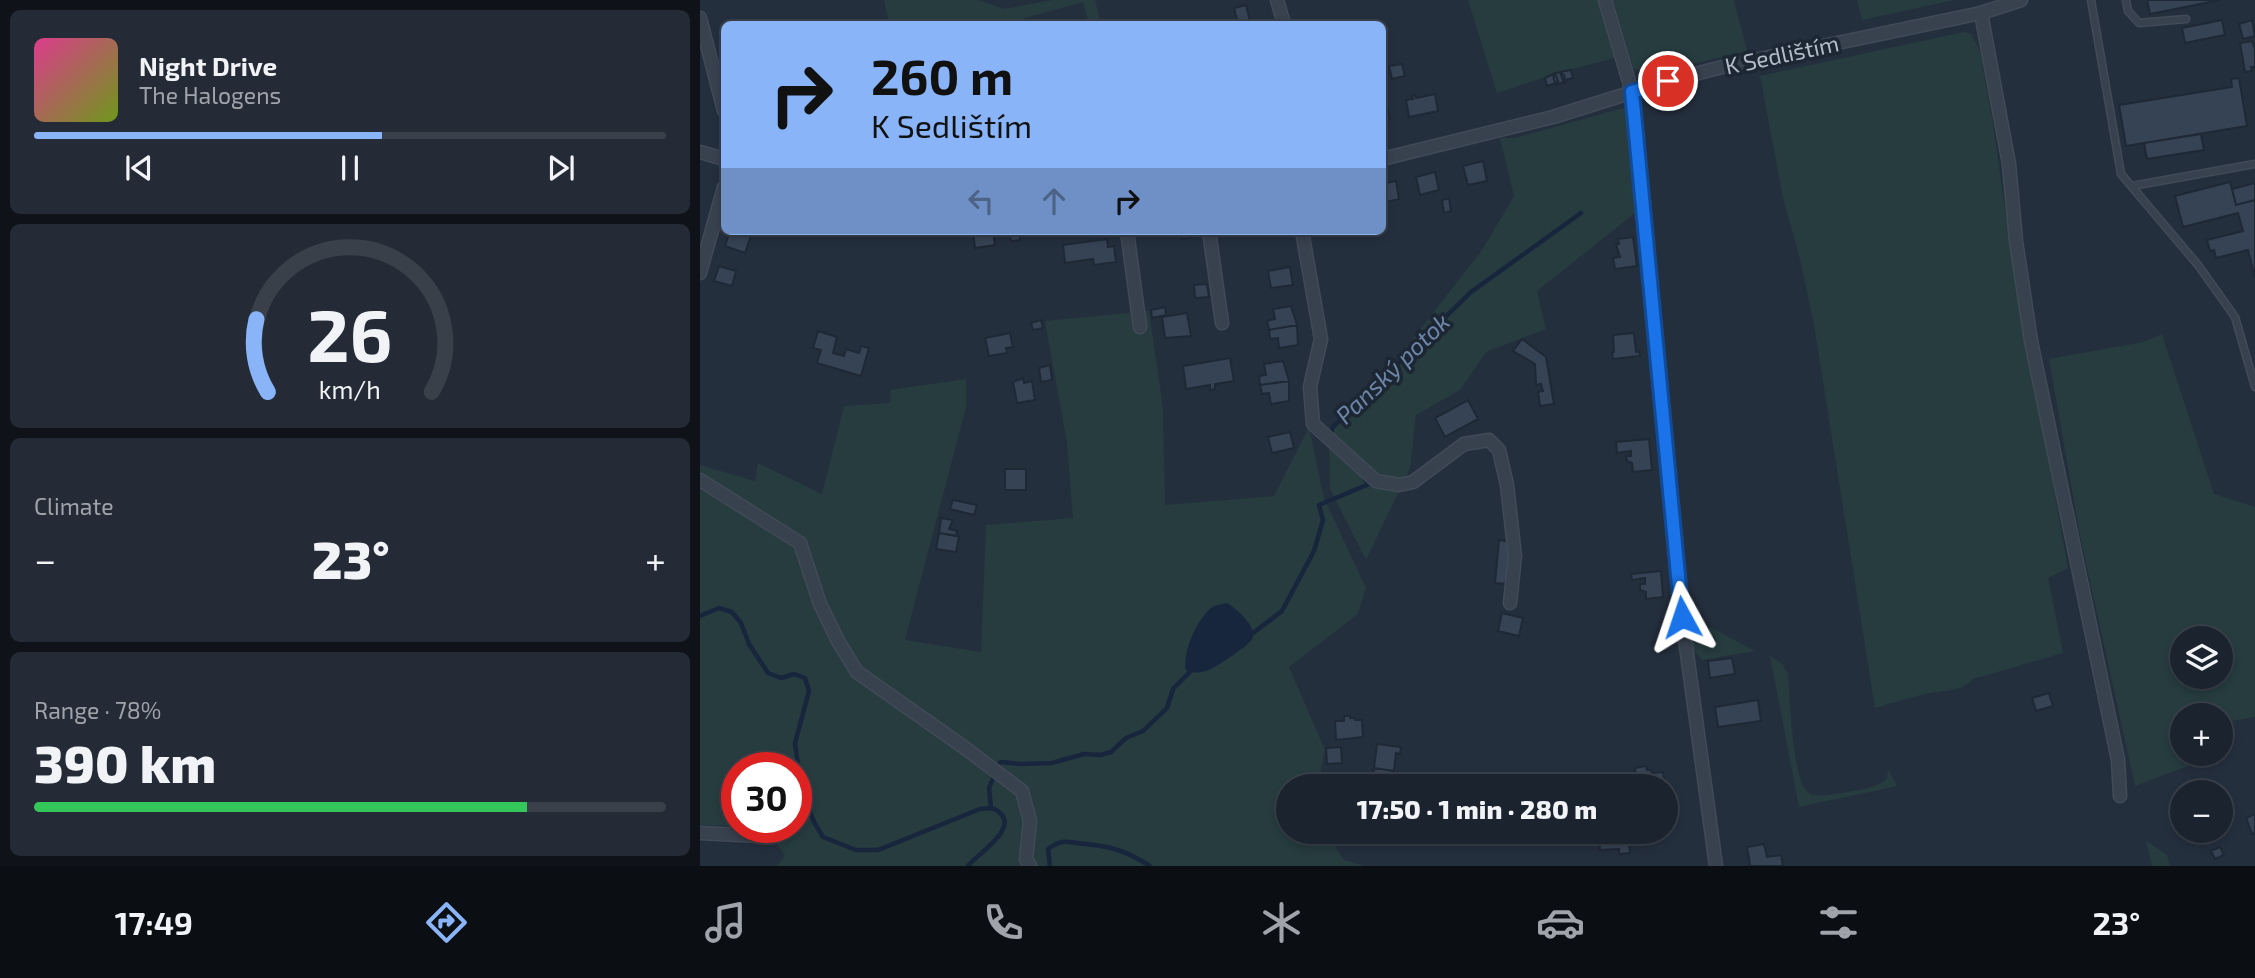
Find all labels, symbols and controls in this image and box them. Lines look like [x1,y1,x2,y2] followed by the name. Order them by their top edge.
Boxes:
[1722,28,1841,80] street label: K Sedlištím
[871,46,1013,105] text: 260 m
[756,49,847,140] icon: right
[139,50,277,81] text: Night Drive
[1638,51,1698,111] pin
[1649,62,1687,100] icon: arrive
[139,81,281,109] text: The Halogens
[871,106,1032,144] text: K Sedlištím
[120,149,158,187] icon: previous
[331,149,369,187] icon: pause
[542,149,580,187] icon: next
[962,182,1000,220] icon: left
[1035,182,1073,220] icon: ahead
[1108,182,1146,220] icon: right
[307,289,393,377] text: 26
[1329,306,1455,429] water label: Panský potok
[319,374,381,404] text: km/h
[34,492,114,520] text: Climate
[312,527,390,589] text: 23°
[34,536,56,582] text: −
[645,536,666,582] text: +
[1645,580,1719,654] position arrow
[2170,626,2233,843] map controls
[2170,626,2233,689] button: layers
[34,696,161,724] text: Range · 78%
[2170,703,2233,766] button: +
[34,731,216,793] text: 390 km
[721,752,812,843] speed limit sign: 30
[2170,780,2233,843] button: −
[1357,793,1597,824] text: 17:50 · 1 min · 280 m
[422,898,471,947] icon: directions
[701,898,750,947] icon: music
[979,898,1028,947] icon: phone
[1257,898,1306,947] icon: climate
[1536,898,1585,947] icon: car
[1814,898,1863,947] icon: filters
[115,903,193,941] text: 17:49
[2093,903,2140,941] text: 23°

